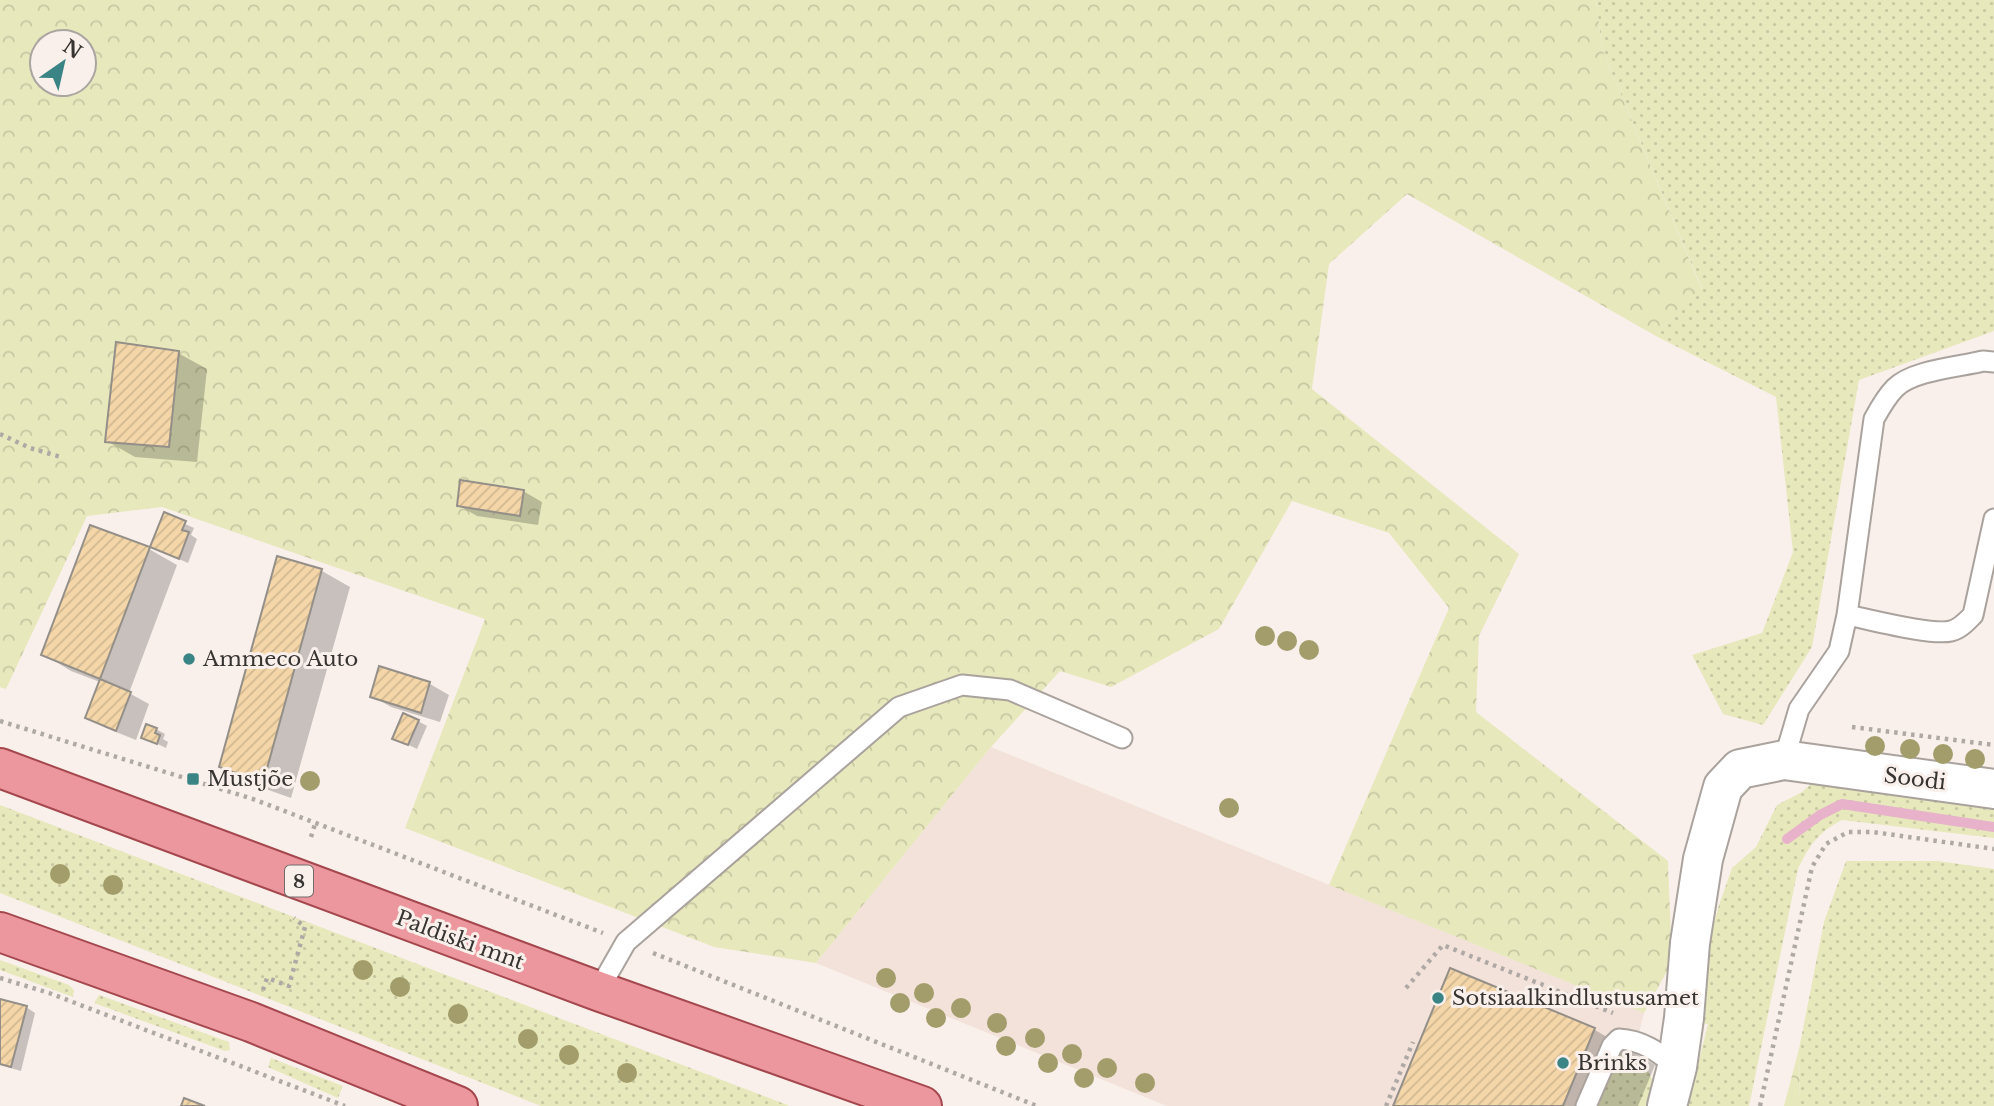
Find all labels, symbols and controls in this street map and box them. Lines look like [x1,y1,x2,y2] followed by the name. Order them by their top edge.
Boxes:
[28,28,98,98] north arrow
[58,35,86,64] text: N
[202,646,358,672] place label: Ammeco Auto
[181,651,197,667] marker: Ammeco Auto
[1882,762,1948,796] street label: Soodi
[207,766,293,792] place label: Mustjõe
[185,771,201,787] marker: Mustjõe
[285,866,313,897] road number: 8
[392,905,528,975] street label: Paldiski mnt
[1452,985,1699,1011] place label: Sotsiaalkindlustusamet
[1430,990,1446,1006] marker: Sotsiaalkindlustusamet
[1577,1050,1647,1076] place label: Brinks
[1555,1055,1571,1071] marker: Brinks

